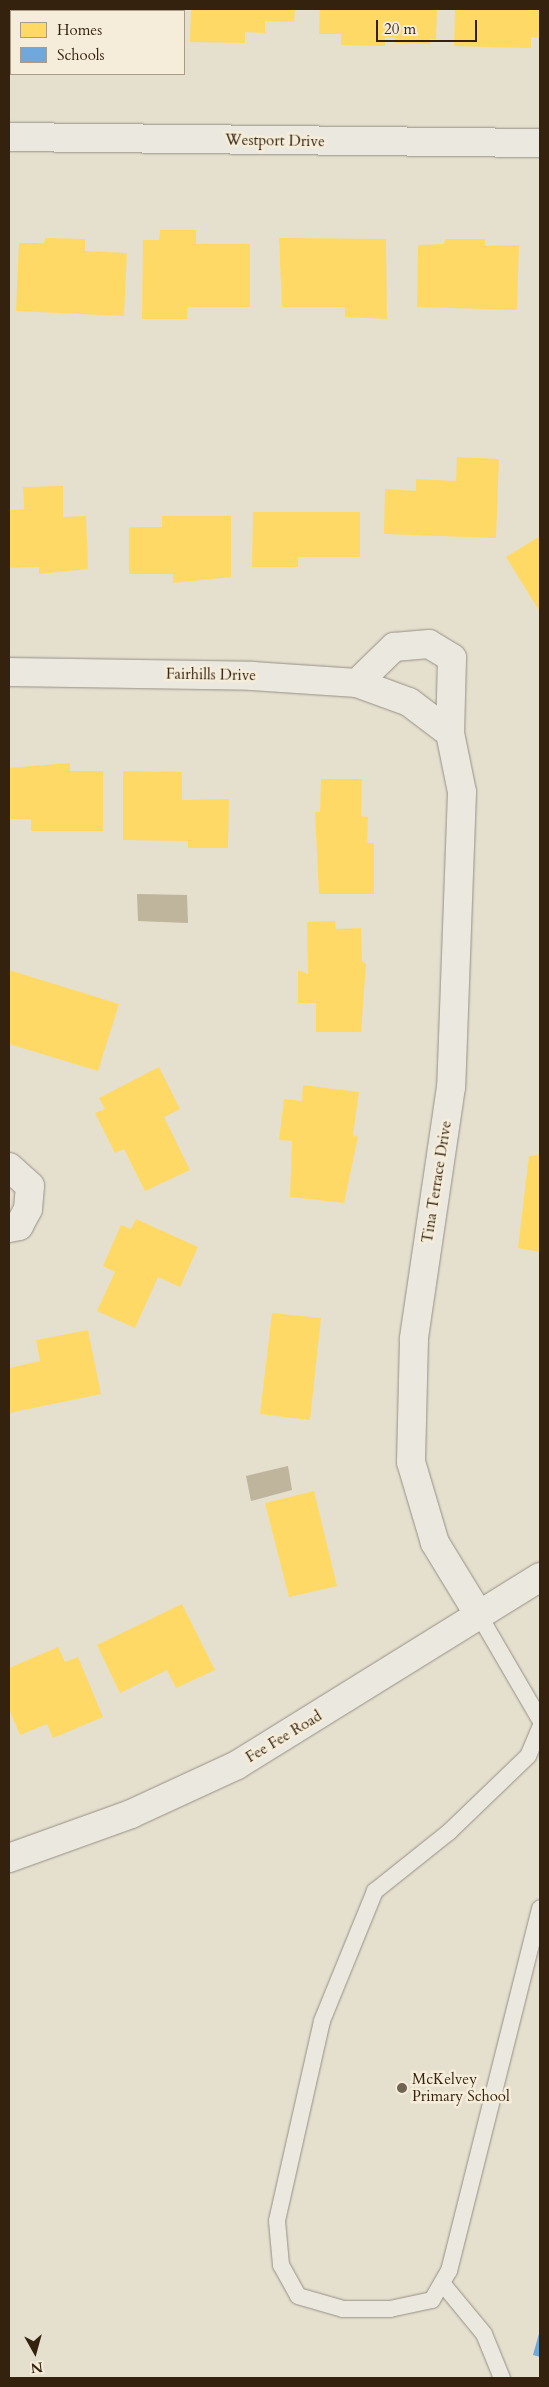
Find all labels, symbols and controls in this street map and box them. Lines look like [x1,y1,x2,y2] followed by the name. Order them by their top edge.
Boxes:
[10,10,185,75] legend
[379,10,480,42] scale bar
[384,19,416,39] text: 20 m
[57,20,102,40] text: Homes
[57,45,105,65] text: Schools
[225,131,325,151] street label: Westport Drive
[166,665,256,685] street label: Fairhills Drive
[418,1120,456,1244] street label: Tina Terrace Drive
[243,1707,325,1767] street label: Fee Fee Road
[412,2070,510,2105] place label: McKelvey Primary School
[396,2082,408,2094] marker: McKelvey Primary School
[10,2327,60,2377] north arrow
[30,2357,44,2378] text: N

